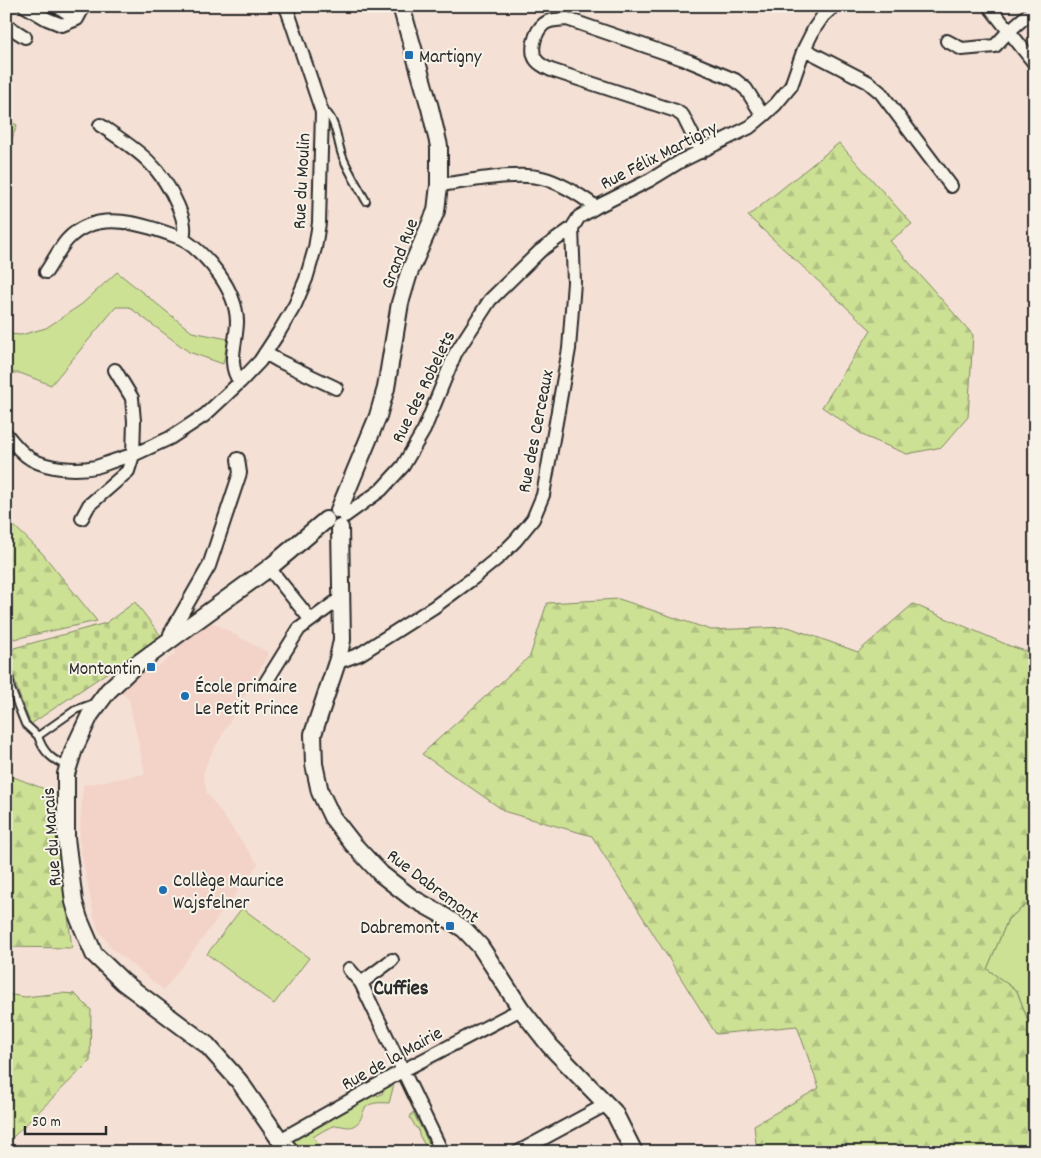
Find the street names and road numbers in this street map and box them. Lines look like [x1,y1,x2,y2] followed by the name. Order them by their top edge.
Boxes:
[596,116,723,198] street label: Rue Félix Martigny
[287,132,319,230] street label: Rue du Moulin
[376,215,427,293] street label: Grand Rue
[386,327,464,448] street label: Rue des Robelets
[512,368,563,495] street label: Rue des Cerceaux
[37,786,70,887] street label: Rue du Marais
[380,844,484,932] street label: Rue Dabremont
[337,1021,448,1099] street label: Rue de la Mairie

